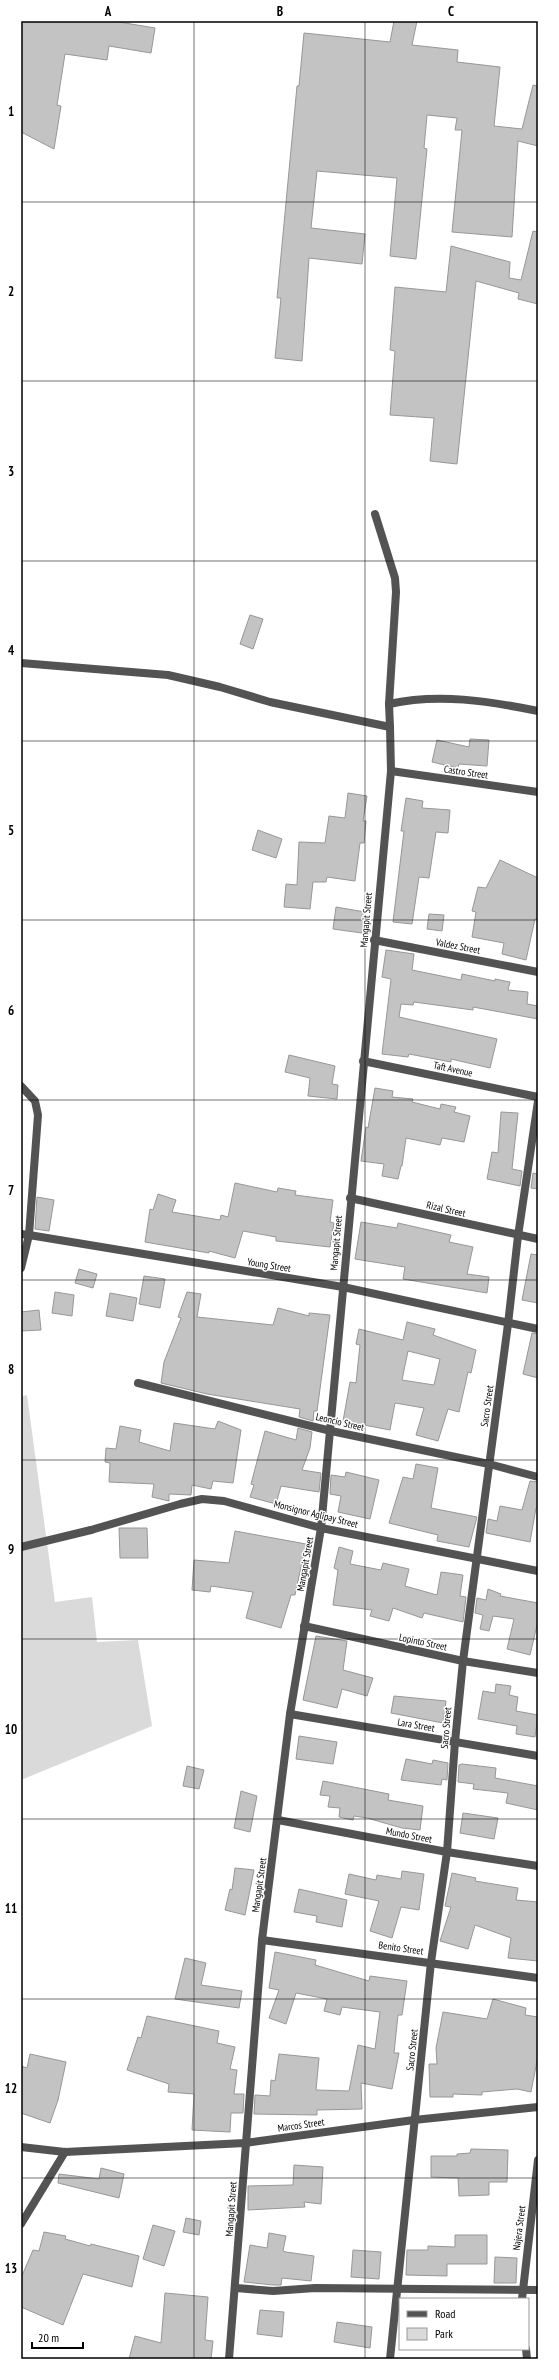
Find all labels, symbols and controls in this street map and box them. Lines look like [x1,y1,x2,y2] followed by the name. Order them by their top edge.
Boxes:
[104,3,112,20] text: A
[277,3,283,20] text: B
[448,3,454,20] text: C
[8,103,14,120] text: 1
[8,283,14,300] text: 2
[8,463,14,480] text: 3
[8,642,15,659] text: 4
[443,762,489,782] street label: Castro Street
[8,822,14,839] text: 5
[357,892,375,948] street label: Mangapit Street
[434,935,482,957] street label: Valdez Street
[8,1002,14,1019] text: 6
[432,1058,474,1080] street label: Taft Avenue
[8,1182,14,1199] text: 7
[425,1198,467,1220] street label: Rizal Street
[327,1215,345,1271] street label: Mangapit Street
[246,1255,292,1275] street label: Young Street
[8,1361,14,1378] text: 8
[478,1384,496,1428] street label: Sacro Street
[314,1410,366,1434] street label: Leoncio Street
[273,1497,360,1531] street label: Monsignor Aglipay Street
[294,1535,316,1592] street label: Mangapit Street
[8,1541,14,1558] text: 9
[398,1631,448,1653] street label: Lopinto Street
[438,1706,454,1749] street label: Sacro Street
[396,1715,436,1735] street label: Lara Street
[5,1721,17,1738] text: 10
[385,1824,433,1846] street label: Mundo Street
[249,1857,269,1913] street label: Mangapit Street
[5,1900,17,1917] text: 11
[378,1938,425,1958] street label: Benito Street
[403,2028,421,2071] street label: Sacro Street
[5,2080,17,2097] text: 12
[277,2115,325,2135] street label: Marcos Street
[223,2181,239,2237] street label: Mangapit Street
[510,2205,528,2251] street label: Najera Street
[5,2260,17,2277] text: 13
[399,2298,529,2350] legend
[435,2306,455,2321] text: Road
[32,2324,83,2350] scale bar
[435,2326,453,2341] text: Park
[38,2330,59,2345] text: 20 m

